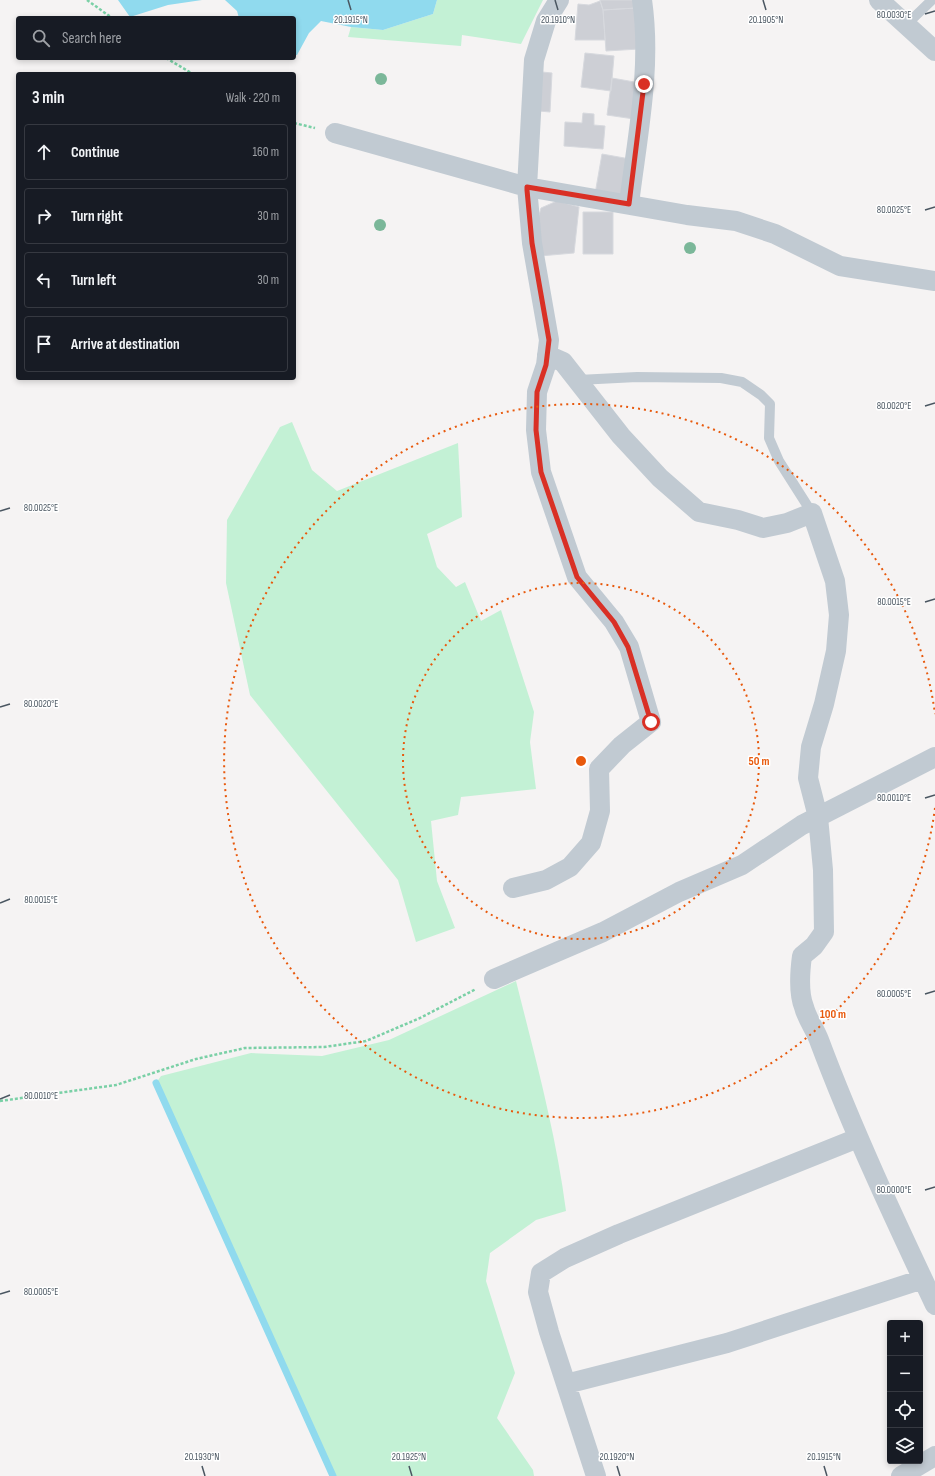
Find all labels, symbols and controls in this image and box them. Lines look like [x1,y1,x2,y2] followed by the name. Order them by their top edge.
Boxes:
[877,9,911,21] text: 80.0030°E
[334,14,368,26] text: 20.1915°N
[541,14,575,26] text: 20.1910°N
[749,14,783,26] text: 20.1905°N
[16,16,296,60] search box
[30,27,52,49] icon: search
[62,29,122,48] text: Search here
[635,75,653,93] route end
[32,88,65,108] text: 3 min
[226,90,280,106] text: Walk · 220 m
[33,141,55,163] icon: ahead
[71,143,120,162] text: Continue
[253,144,279,160] text: 160 m
[877,204,911,216] text: 80.0025°E
[33,205,55,227] icon: right
[71,207,123,226] text: Turn right
[257,208,279,224] text: 30 m
[33,269,55,291] icon: left
[71,271,116,290] text: Turn left
[257,272,279,288] text: 30 m
[33,333,55,355] icon: arrive
[71,335,180,354] text: Arrive at destination
[877,400,911,412] text: 80.0020°E
[24,502,58,514] text: 80.0025°E
[877,596,911,608] text: 80.0015°E
[24,698,58,710] text: 80.0020°E
[642,713,660,731] route start
[574,754,588,768] centre of rings
[749,754,769,769] text: 50 m
[877,792,911,804] text: 80.0010°E
[24,894,58,906] text: 80.0015°E
[877,988,911,1000] text: 80.0005°E
[820,1007,846,1022] text: 100 m
[24,1090,58,1102] text: 80.0010°E
[876,1184,912,1196] text: 80.0000°E
[24,1286,58,1298] text: 80.0005°E
[887,1320,923,1464] map controls
[887,1320,923,1356] button: +
[887,1356,923,1392] button: −
[887,1392,923,1428] button: locate
[887,1428,923,1464] button: layers
[185,1451,219,1463] text: 20.1930°N
[392,1451,426,1463] text: 20.1925°N
[600,1451,634,1463] text: 20.1920°N
[807,1451,841,1463] text: 20.1915°N

